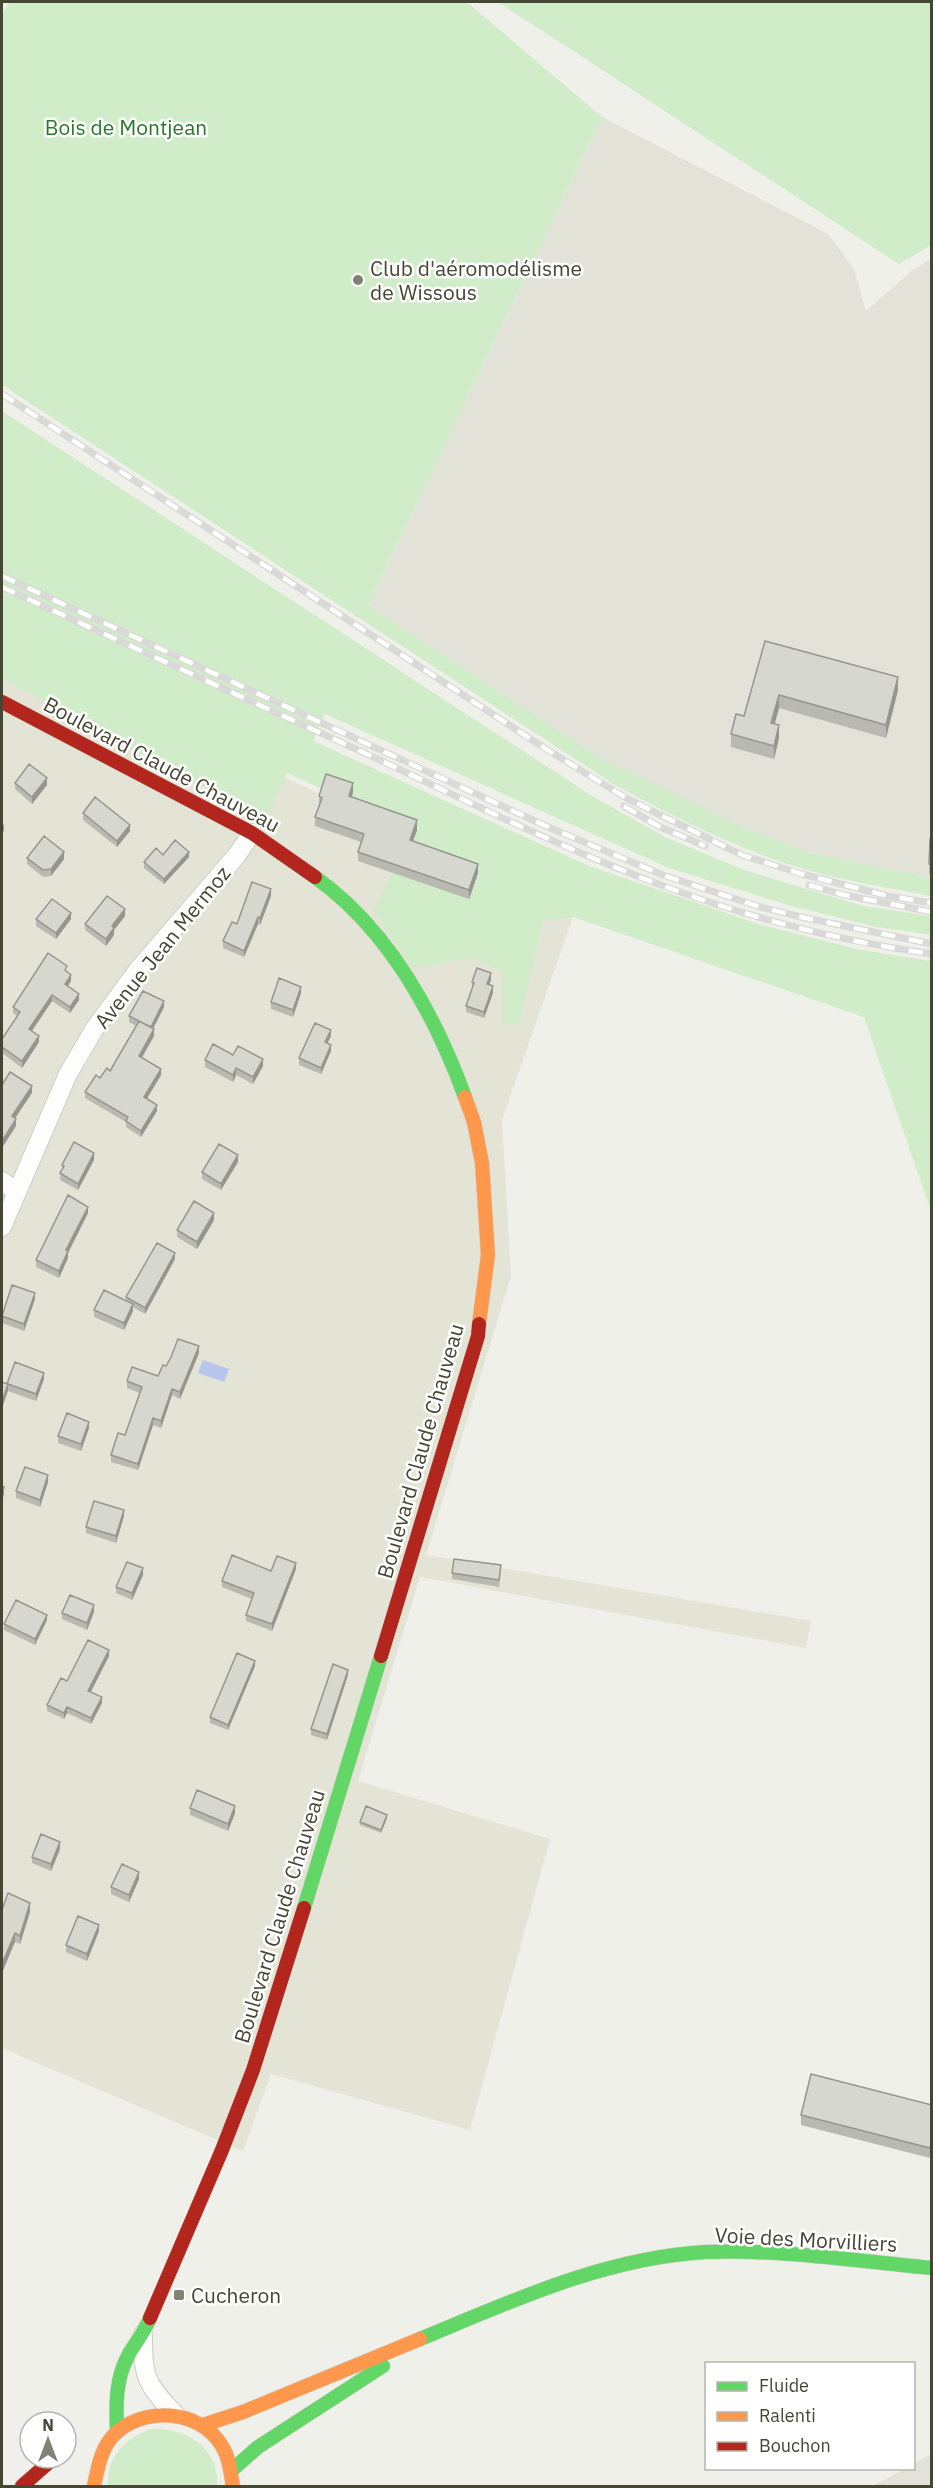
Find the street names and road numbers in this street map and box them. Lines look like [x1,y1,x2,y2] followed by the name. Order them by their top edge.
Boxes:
[39,690,285,838] street label: Boulevard Claude Chauveau
[88,860,236,1034] street label: Avenue Jean Mermoz
[370,1320,470,1582] street label: Boulevard Claude Chauveau
[227,1786,331,2046] street label: Boulevard Claude Chauveau
[714,2220,898,2258] street label: Voie des Morvilliers

